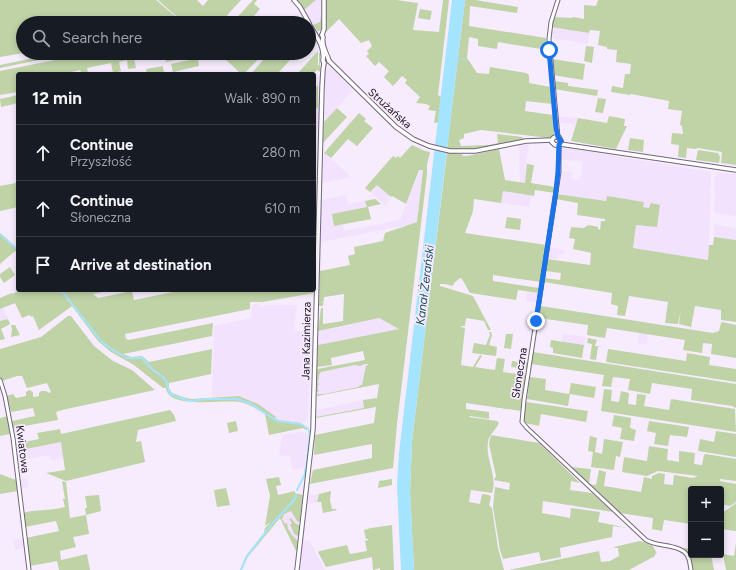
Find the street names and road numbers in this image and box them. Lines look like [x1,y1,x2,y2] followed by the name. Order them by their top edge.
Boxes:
[365,86,414,131] street label: Strużańska
[299,302,314,380] street label: Jana Kazimierza
[509,347,530,400] street label: Słoneczna
[13,425,32,474] street label: Kwiatowa

